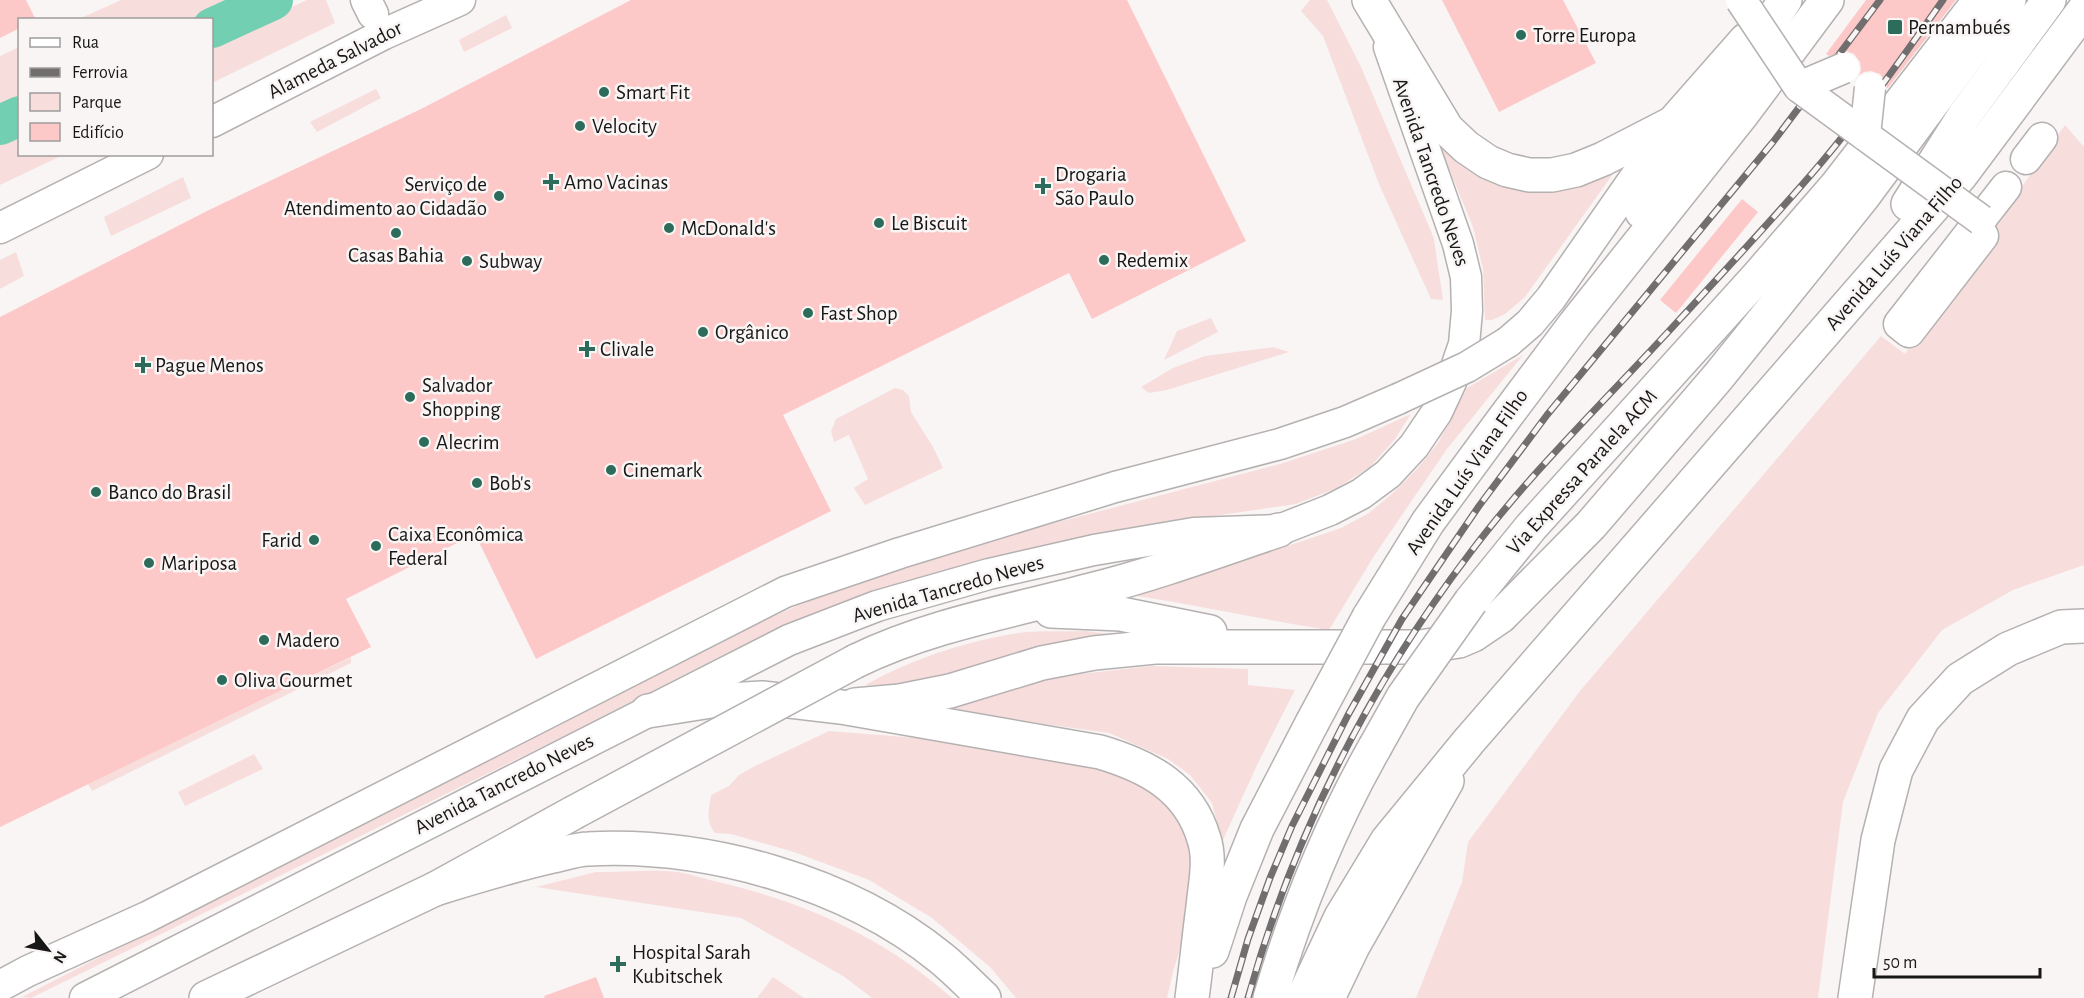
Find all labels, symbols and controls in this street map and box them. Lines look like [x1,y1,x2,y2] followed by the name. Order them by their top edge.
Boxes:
[264,17,406,103] street label: Alameda Salvador
[1908,17,2011,38] place label: Pernambués
[18,18,213,156] legend
[1886,18,1904,36] marker: Pernambués
[1533,25,1637,46] place label: Torre Europa
[1514,28,1528,42] marker: Torre Europa
[72,34,99,52] text: Rua
[72,64,128,82] text: Ferrovia
[1389,75,1473,269] street label: Avenida Tancredo Neves
[616,82,690,103] place label: Smart Fit
[597,85,611,99] marker: Smart Fit
[72,94,121,112] text: Parque
[592,116,657,137] place label: Velocity
[573,119,587,133] marker: Velocity
[72,124,124,142] text: Edifício
[1055,164,1134,209] place label: Drogaria São Paulo
[564,172,668,193] place label: Amo Vacinas
[1822,172,1966,334] street label: Avenida Luís Viana Filho
[542,173,560,191] marker: Amo Vacinas
[284,174,487,219] place label: Serviço de Atendimento ao Cidadão
[1036,179,1050,193] marker: Drogaria São Paulo
[492,189,506,203] marker: Serviço de Atendimento ao Cidadão
[891,213,968,234] place label: Le Biscuit
[872,216,886,230] marker: Le Biscuit
[681,218,776,239] place label: McDonald's
[662,221,676,235] marker: McDonald's
[389,226,403,240] marker: Casas Bahia
[348,245,444,266] place label: Casas Bahia
[1116,250,1188,271] place label: Redemix
[479,251,542,272] place label: Subway
[1097,253,1111,267] marker: Redemix
[460,254,474,268] marker: Subway
[820,303,898,324] place label: Fast Shop
[801,306,815,320] marker: Fast Shop
[715,322,789,343] place label: Orgânico
[696,325,710,339] marker: Orgânico
[600,339,654,360] place label: Clivale
[578,340,596,358] marker: Clivale
[155,355,264,376] place label: Pague Menos
[136,358,150,372] marker: Pague Menos
[422,375,501,420] place label: Salvador Shopping
[1402,385,1532,559] street label: Avenida Luís Viana Filho
[1503,386,1661,558] street label: Via Expressa Paralela ACM
[403,390,417,404] marker: Salvador Shopping
[436,432,500,453] place label: Alecrim
[417,435,431,449] marker: Alecrim
[623,460,703,481] place label: Cinemark
[604,463,618,477] marker: Cinemark
[489,473,531,494] place label: Bob's
[470,476,484,490] marker: Bob's
[108,482,232,503] place label: Banco do Brasil
[89,485,103,499] marker: Banco do Brasil
[388,524,524,569] place label: Caixa Econômica Federal
[261,530,302,551] place label: Farid
[307,533,321,547] marker: Farid
[369,539,383,553] marker: Caixa Econômica Federal
[850,552,1046,626] street label: Avenida Tancredo Neves
[161,553,237,574] place label: Mariposa
[142,556,156,570] marker: Mariposa
[276,630,340,651] place label: Madero
[257,633,271,647] marker: Madero
[234,670,353,691] place label: Oliva Gourmet
[215,673,229,687] marker: Oliva Gourmet
[411,730,597,838] street label: Avenida Tancredo Neves
[18,920,78,980] north arrow
[1874,941,2040,979] scale bar
[632,942,751,987] place label: Hospital Sarah Kubitschek
[50,948,70,966] text: N
[1883,954,1917,972] text: 50 m
[609,955,627,973] marker: Hospital Sarah Kubitschek

